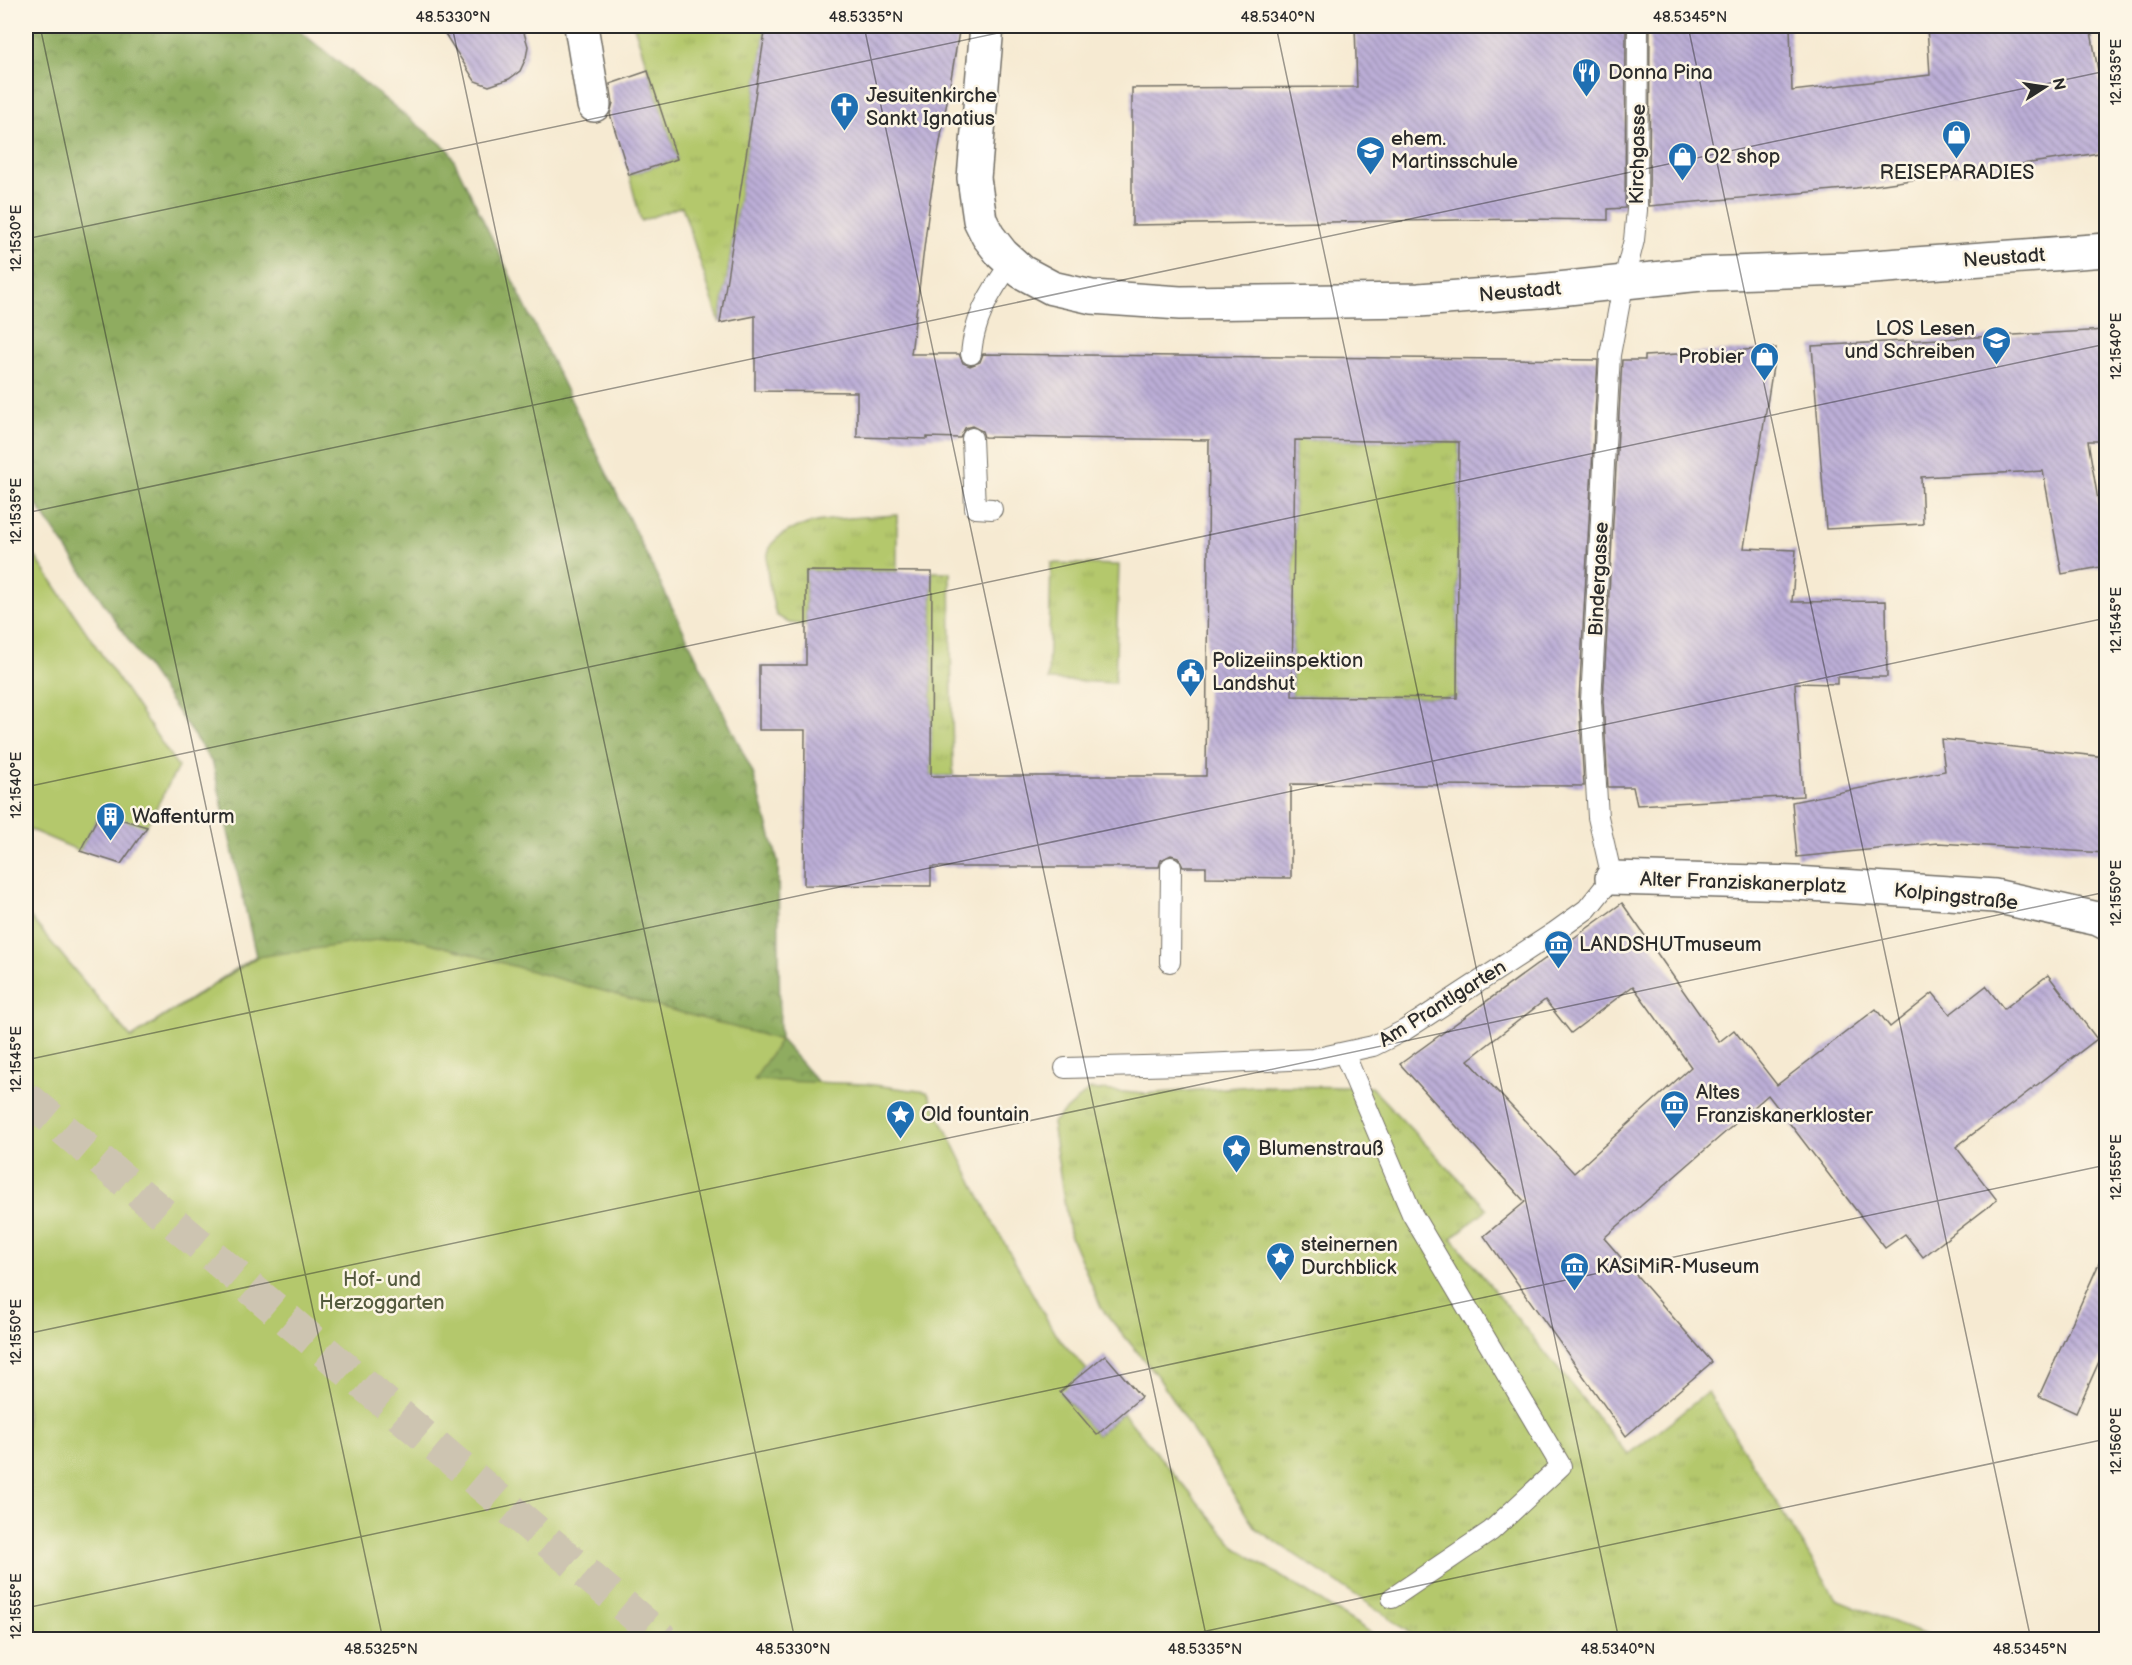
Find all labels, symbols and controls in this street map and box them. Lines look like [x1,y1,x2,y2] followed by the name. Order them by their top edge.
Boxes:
[416,8,490,27] text: 48.5330°N
[829,8,903,27] text: 48.5335°N
[1241,8,1315,27] text: 48.5340°N
[1653,8,1727,27] text: 48.5345°N
[2107,39,2126,105] text: 12.1535°E
[1571,56,1603,98] restaurant icon: Donna Pina
[2015,57,2075,117] north arrow
[1608,61,1713,85] place label: Donna Pina
[2048,76,2069,92] text: N
[866,84,997,131] place label: Jesuitenkirche Sankt Ignatius
[829,90,861,132] church icon: Jesuitenkirche Sankt Ignatius
[1625,103,1651,205] street label: Kirchgasse
[1941,118,1973,160] shop icon: REISEPARADIES
[1391,127,1518,174] place label: ehem. Martinsschule
[1354,134,1386,176] school or university icon: ehem. Martinsschule
[1667,140,1699,182] shop icon: O2 shop
[1704,145,1780,169] place label: O2 shop
[1880,161,2034,185] place label: REISEPARADIES
[7,204,26,271] text: 12.1530°E
[1962,243,2046,273] street label: Neustadt
[1478,276,1562,308] street label: Neustadt
[2107,313,2126,379] text: 12.1540°E
[1845,317,1975,364] place label: LOS Lesen und Schreiben
[1980,324,2012,366] school or university icon: LOS Lesen und Schreiben
[1749,340,1781,382] shop icon: Probier
[1678,345,1745,369] place label: Probier
[7,478,26,544] text: 12.1535°E
[1584,521,1614,637] street label: Bindergasse
[2107,587,2126,653] text: 12.1545°E
[1212,649,1363,696] place label: Polizeiinspektion Landshut
[1175,656,1207,698] public building icon: Polizeiinspektion Landshut
[7,752,26,818] text: 12.1540°E
[95,800,127,842] building icon: Waffenturm
[132,805,235,829] place label: Waffenturm
[2107,860,2126,926] text: 12.1550°E
[1639,867,1847,899] street label: Alter Franziskanerplatz
[1893,879,2019,915] street label: Kolpingstraße
[1542,928,1574,970] museum icon: LANDSHUTmuseum
[1579,933,1762,957] place label: LANDSHUTmuseum
[1374,955,1511,1053] street label: Am Prantlgarten
[7,1026,26,1092] text: 12.1545°E
[1696,1081,1873,1128] place label: Altes Franziskanerkloster
[1659,1088,1691,1130] museum icon: Altes Franziskanerkloster
[884,1098,916,1140] place icon: Old fountain
[921,1103,1029,1127] place label: Old fountain
[1221,1132,1253,1174] place icon: Blumenstrauß
[2107,1134,2126,1200] text: 12.1555°E
[1258,1137,1383,1161] place label: Blumenstrauß
[1301,1233,1398,1280] place label: steinernen Durchblick
[1264,1240,1296,1282] place icon: steinernen Durchblick
[1559,1250,1591,1292] museum icon: KASiMiR-Museum
[1596,1255,1759,1279] place label: KASiMiR-Museum
[319,1268,445,1315] park label: Hof- und Herzoggarten
[7,1299,26,1365] text: 12.1550°E
[2107,1408,2126,1474] text: 12.1560°E
[7,1573,26,1639] text: 12.1555°E
[344,1640,418,1659] text: 48.5325°N
[756,1640,830,1659] text: 48.5330°N
[1168,1640,1242,1659] text: 48.5335°N
[1581,1640,1655,1659] text: 48.5340°N
[1993,1640,2067,1659] text: 48.5345°N

